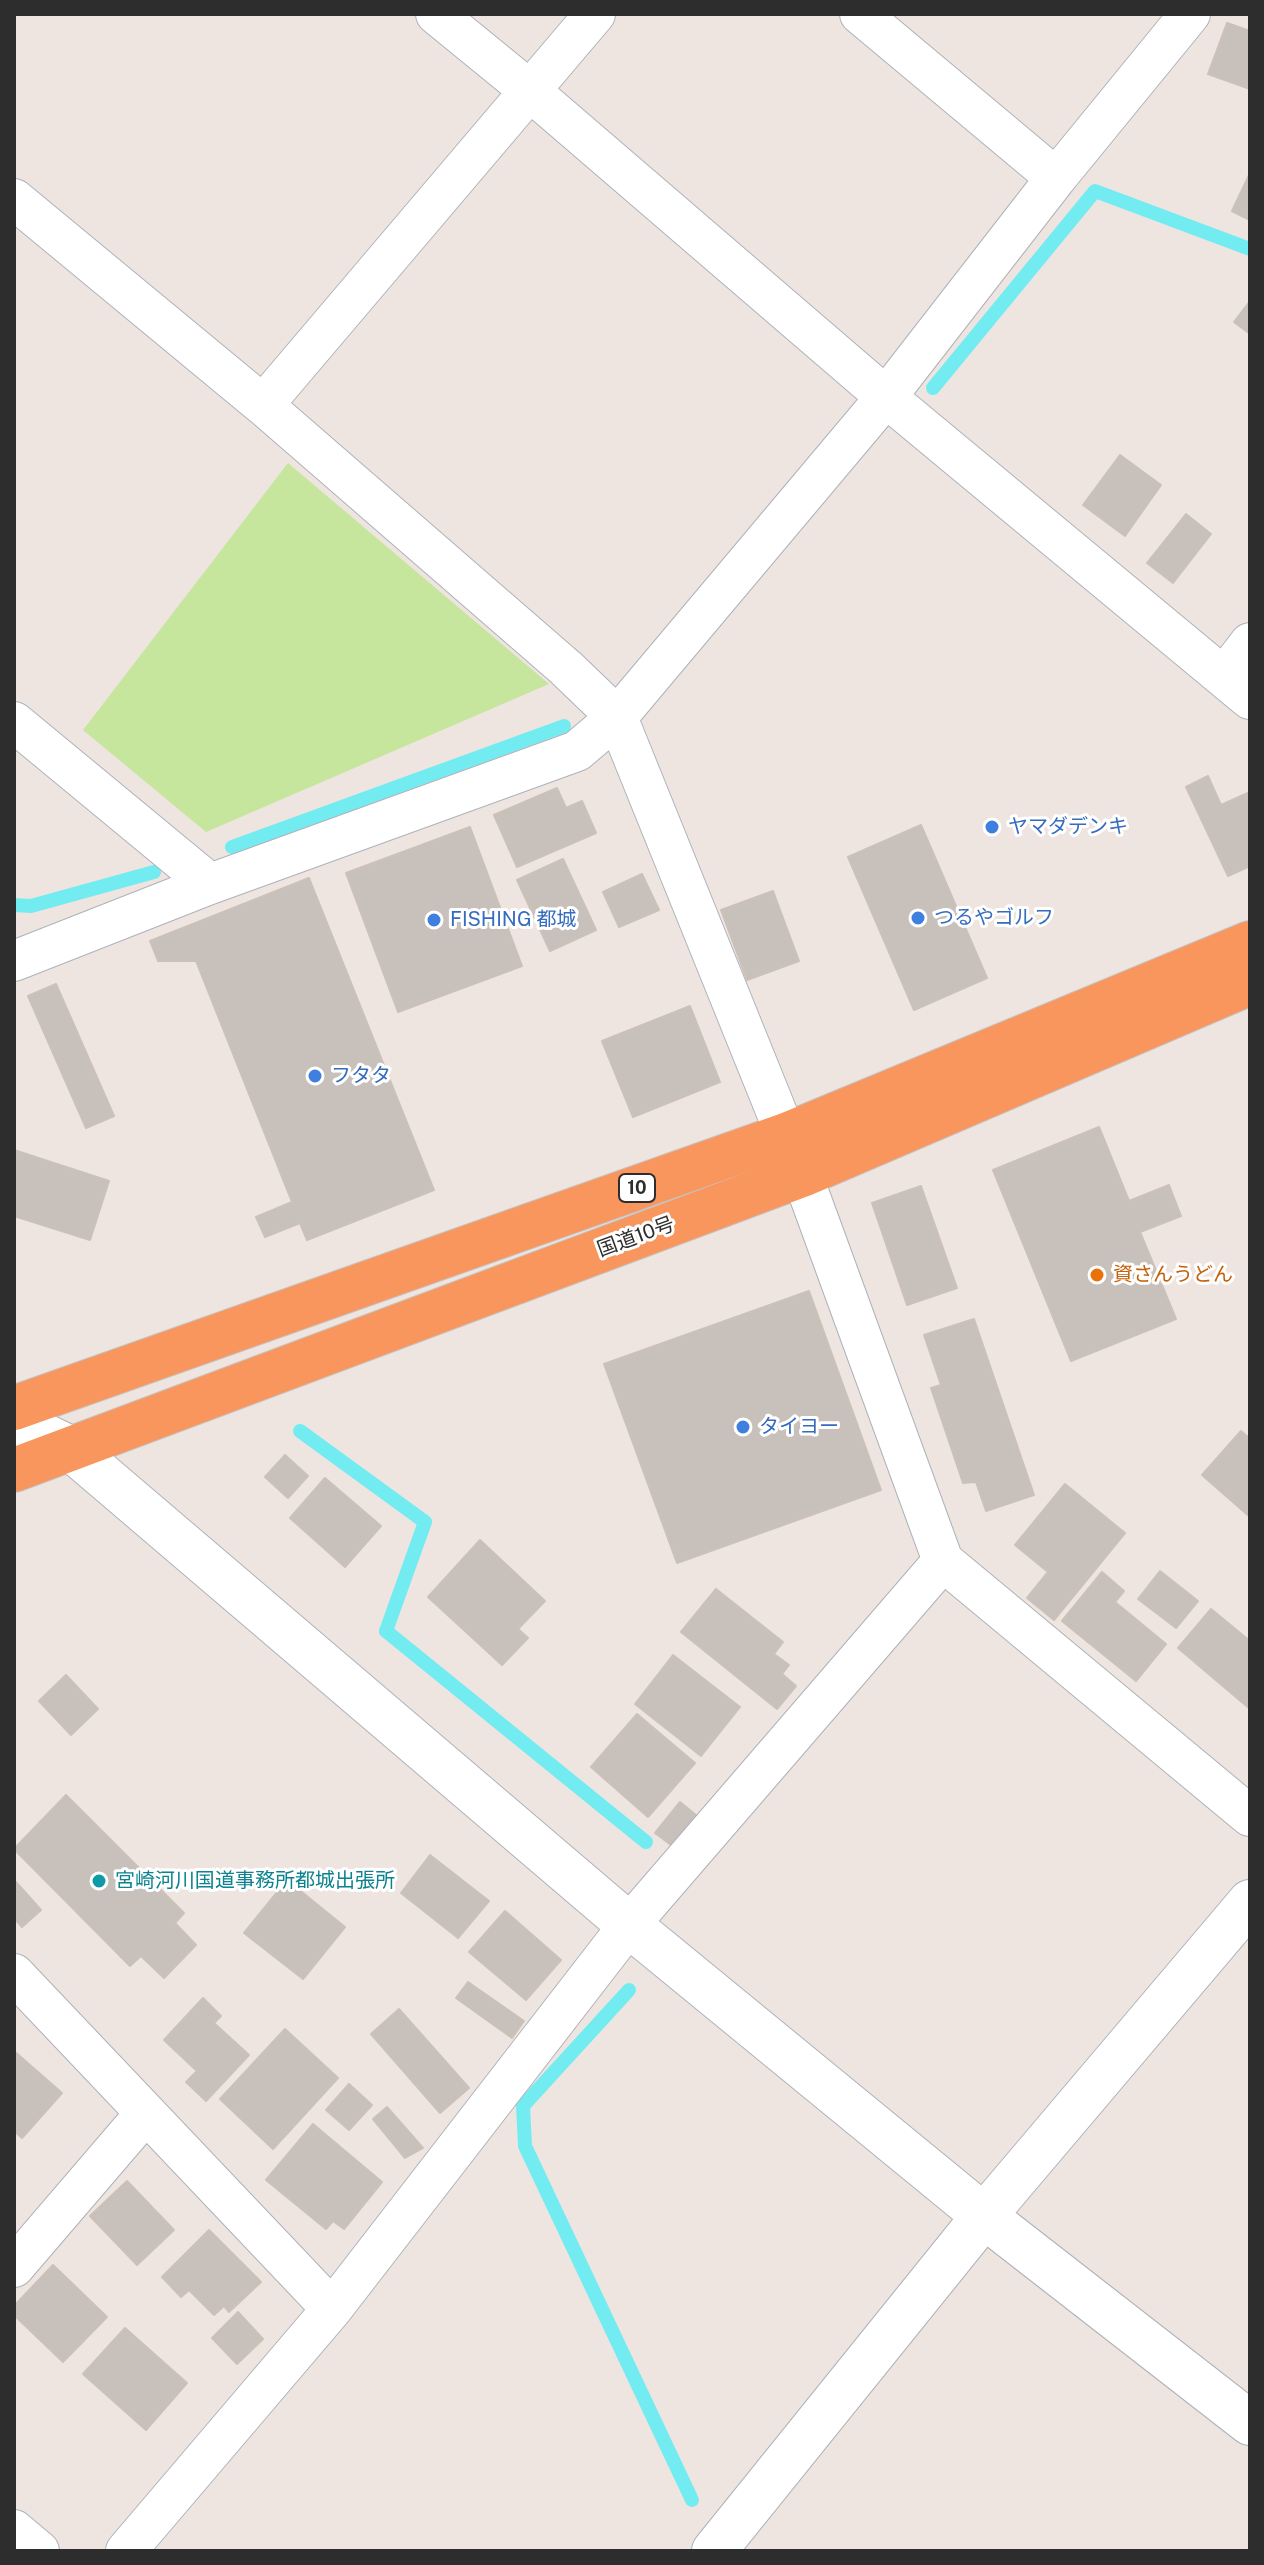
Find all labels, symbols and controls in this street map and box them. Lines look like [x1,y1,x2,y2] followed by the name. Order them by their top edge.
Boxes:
[1008,815,1128,839] place label: ヤマダデンキ
[983,818,1001,836] marker: ヤマダデンキ
[934,906,1054,930] place label: つるやゴルフ
[450,908,576,932] place label: FISHING 都城
[909,909,927,927] marker: つるやゴルフ
[425,911,443,929] marker: FISHING 都城
[331,1064,391,1088] place label: フタタ
[306,1067,324,1085] marker: フタタ
[619,1174,655,1202] road number: 10
[594,1212,678,1262] street label: 国道10号
[1113,1263,1233,1287] place label: 資さんうどん
[1088,1266,1106,1284] marker: 資さんうどん
[759,1415,839,1439] place label: タイヨー
[734,1418,752,1436] marker: タイヨー
[115,1869,395,1893] place label: 宮崎河川国道事務所都城出張所
[90,1872,108,1890] marker: 宮崎河川国道事務所都城出張所

